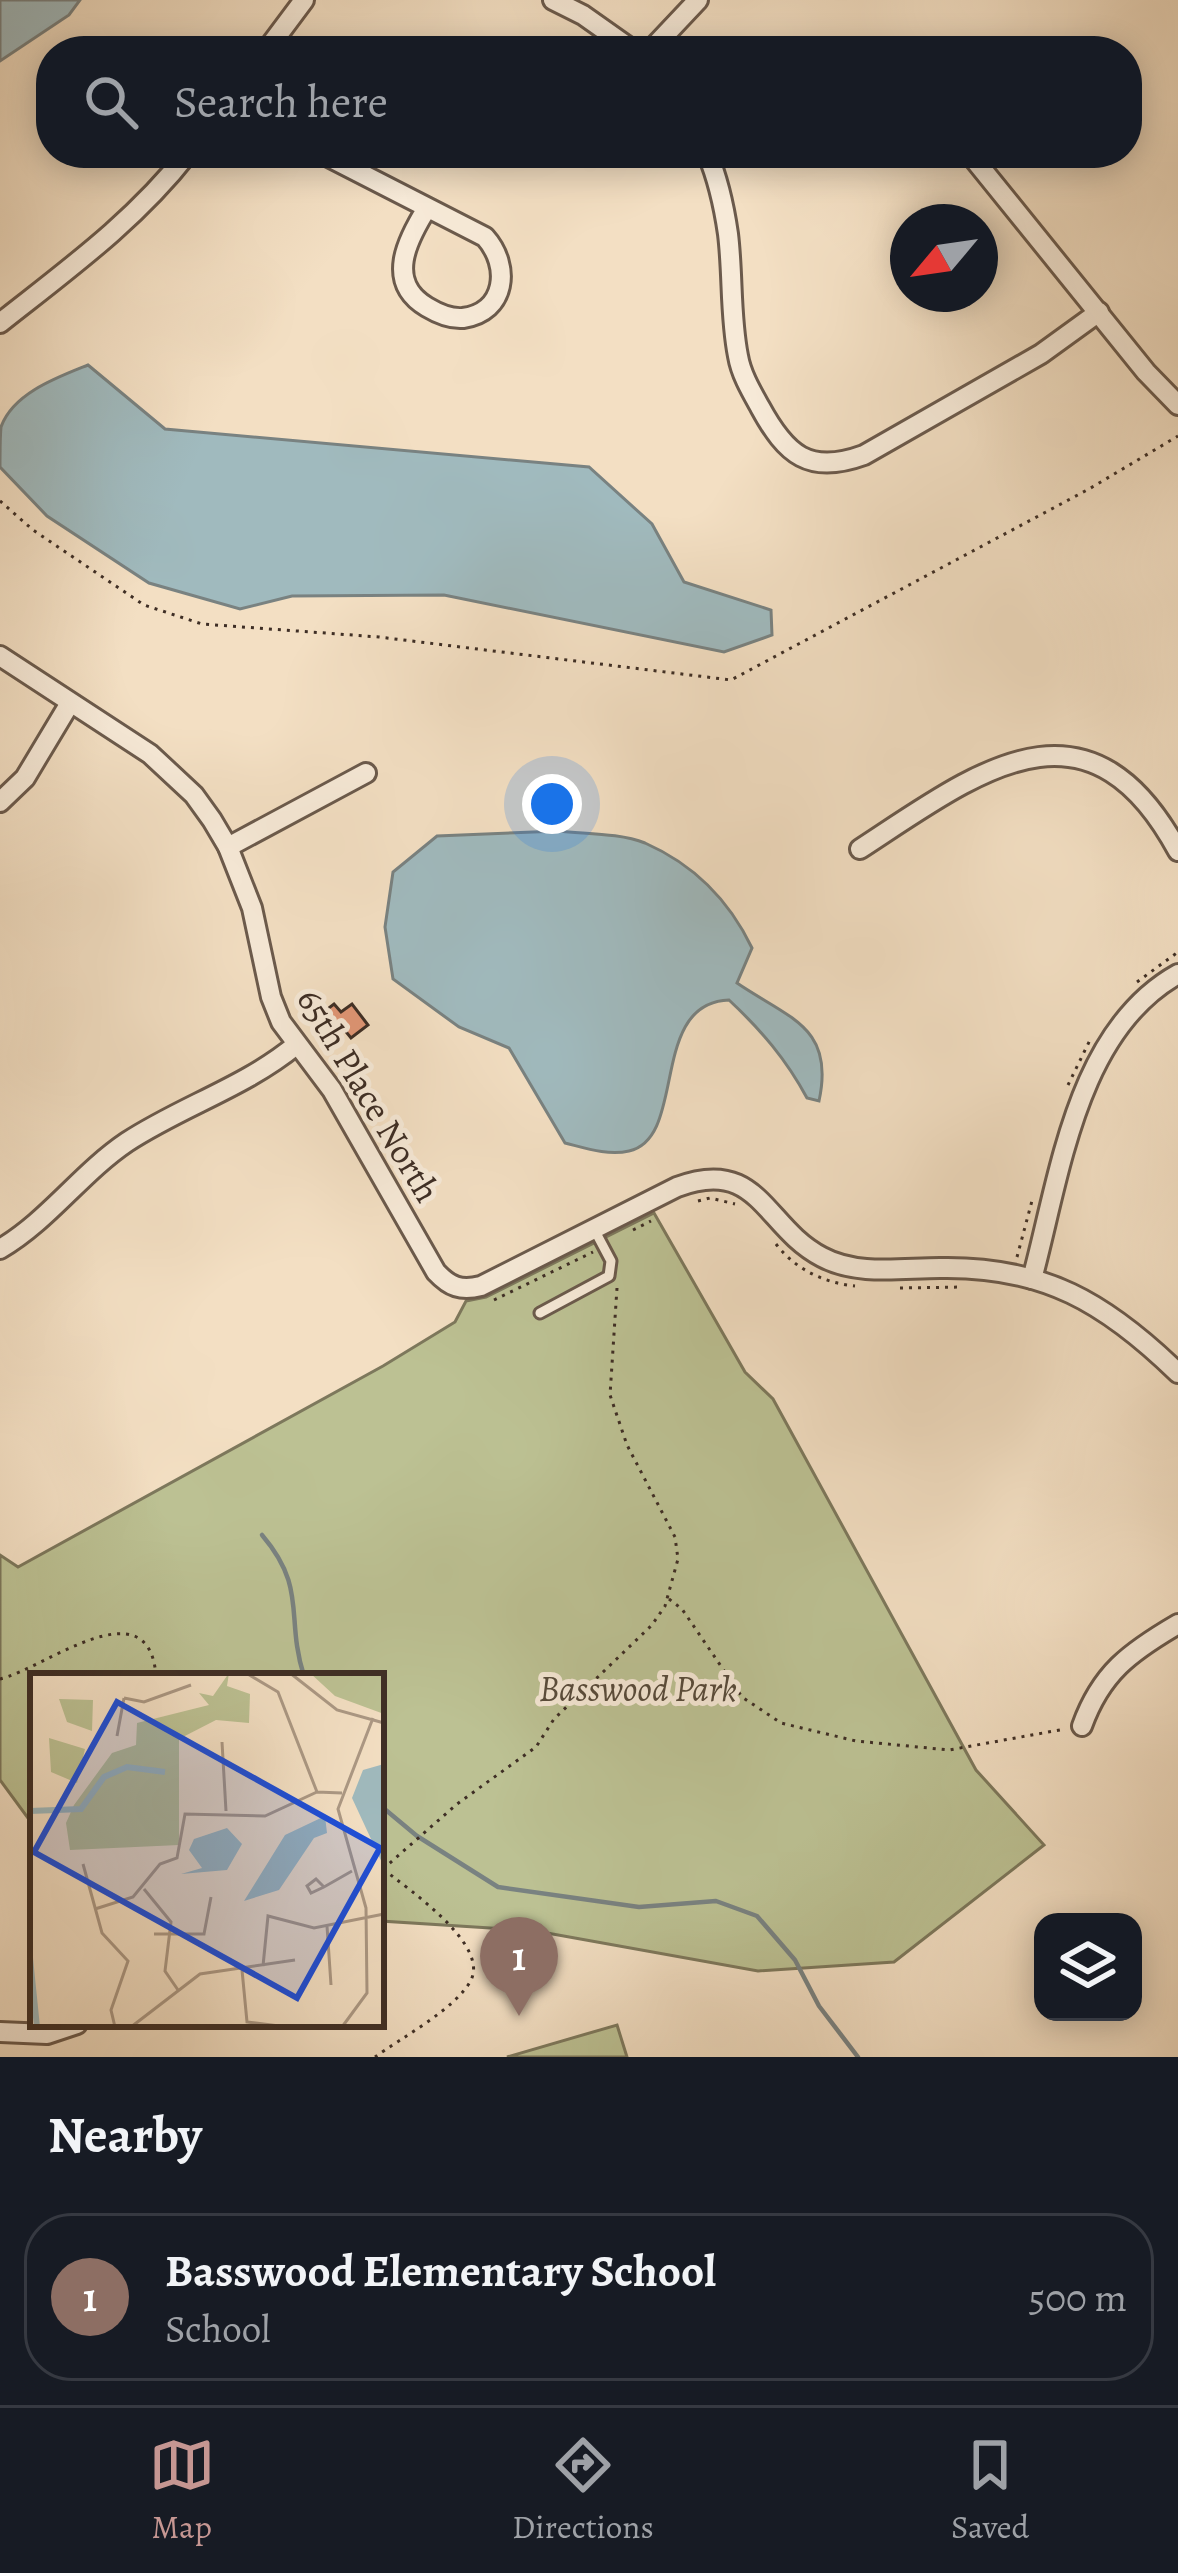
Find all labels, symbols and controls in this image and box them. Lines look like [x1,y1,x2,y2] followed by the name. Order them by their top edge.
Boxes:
[36,36,1142,168] search box
[78,69,144,135] icon: search
[174,71,388,133] text: Search here
[890,204,998,312] north arrow
[522,774,582,834] your location
[286,979,452,1211] street label: 65th Place North
[539,1664,737,1713] park label: Basswood Park
[30,1673,384,2027] inset map
[1034,1913,1142,2021] map controls
[1034,1913,1142,2021] button: layers
[480,1917,558,2016] pin: 1
[48,2100,202,2170] text: Nearby
[165,2240,716,2302] text: Basswood Elementary School
[83,2271,97,2324] text: 1
[1028,2271,1127,2324] text: 500 m
[165,2302,271,2355] text: School
[149,2432,215,2549] tab: Map
[512,2432,654,2549] tab: Directions
[951,2432,1029,2549] tab: Saved

